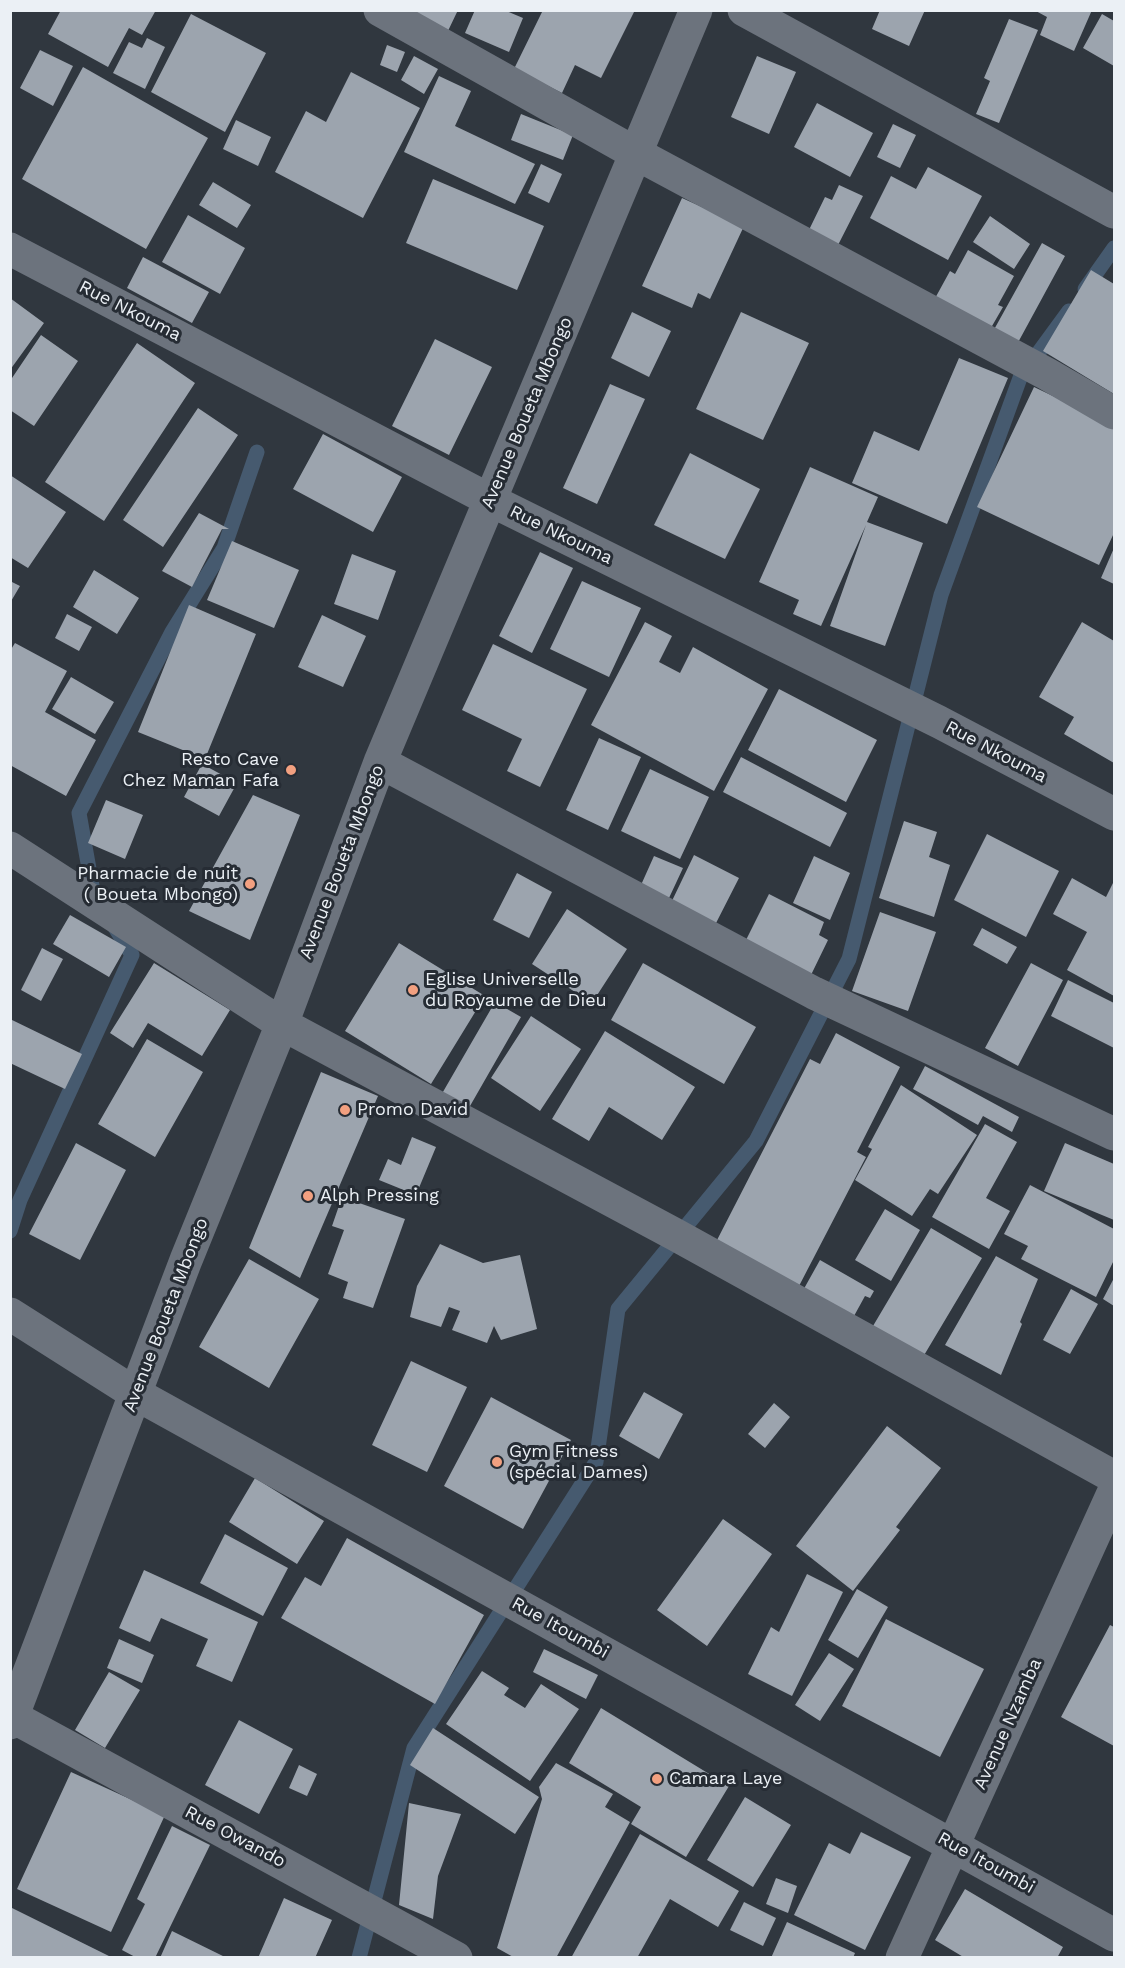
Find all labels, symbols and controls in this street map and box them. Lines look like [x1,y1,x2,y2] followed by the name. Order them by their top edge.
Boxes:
[75,276,185,346] street label: Rue Nkouma
[477,314,577,512] street label: Avenue Boueta Mbongo
[506,501,616,569] street label: Rue Nkouma
[942,716,1050,788] street label: Rue Nkouma
[122,749,279,792] place label: Resto Cave Chez Maman Fafa
[295,762,389,962] street label: Avenue Boueta Mbongo
[284,763,298,777] marker: Resto Cave Chez Maman Fafa
[77,863,238,906] place label: Pharmacie de nuit ( Boueta Mbongo)
[243,877,257,891] marker: Pharmacie de nuit ( Boueta Mbongo)
[425,969,607,1012] place label: Eglise Universelle du Royaume de Dieu
[406,983,420,997] marker: Eglise Universelle du Royaume de Dieu
[357,1099,468,1121] place label: Promo David
[338,1103,352,1117] marker: Promo David
[320,1185,439,1207] place label: Alph Pressing
[301,1189,315,1203] marker: Alph Pressing
[119,1215,213,1415] street label: Avenue Boueta Mbongo
[509,1441,648,1484] place label: Gym Fitness (spécial Dames)
[490,1455,504,1469] marker: Gym Fitness (spécial Dames)
[508,1593,612,1663] street label: Rue Itoumbi
[969,1655,1047,1793] street label: Avenue Nzamba
[669,1768,782,1790] place label: Camara Laye
[650,1772,664,1786] marker: Camara Laye
[181,1801,289,1873] street label: Rue Owando
[934,1828,1038,1898] street label: Rue Itoumbi

